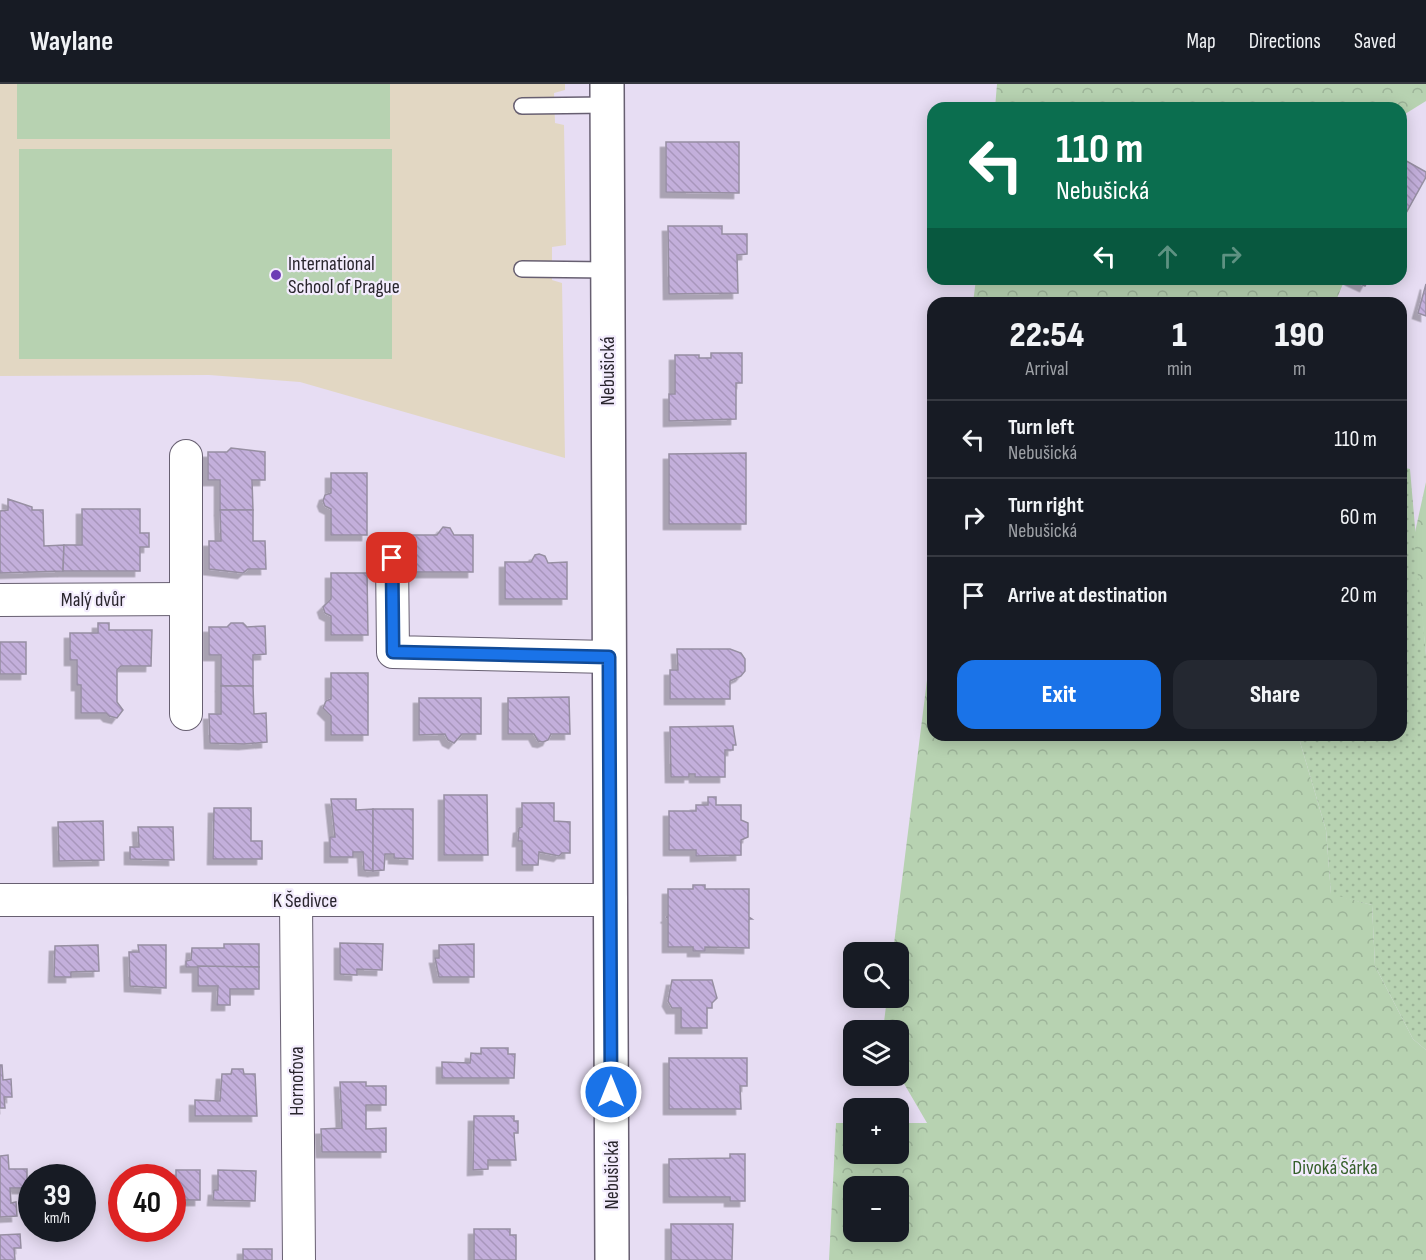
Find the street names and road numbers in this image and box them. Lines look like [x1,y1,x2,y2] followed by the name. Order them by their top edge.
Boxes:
[596,336,620,406] street label: Nebušická
[61,588,125,612] street label: Malý dvůr
[273,889,337,913] street label: K Šedivce
[285,1046,309,1116] street label: Hornofova
[600,1140,624,1210] street label: Nebušická

